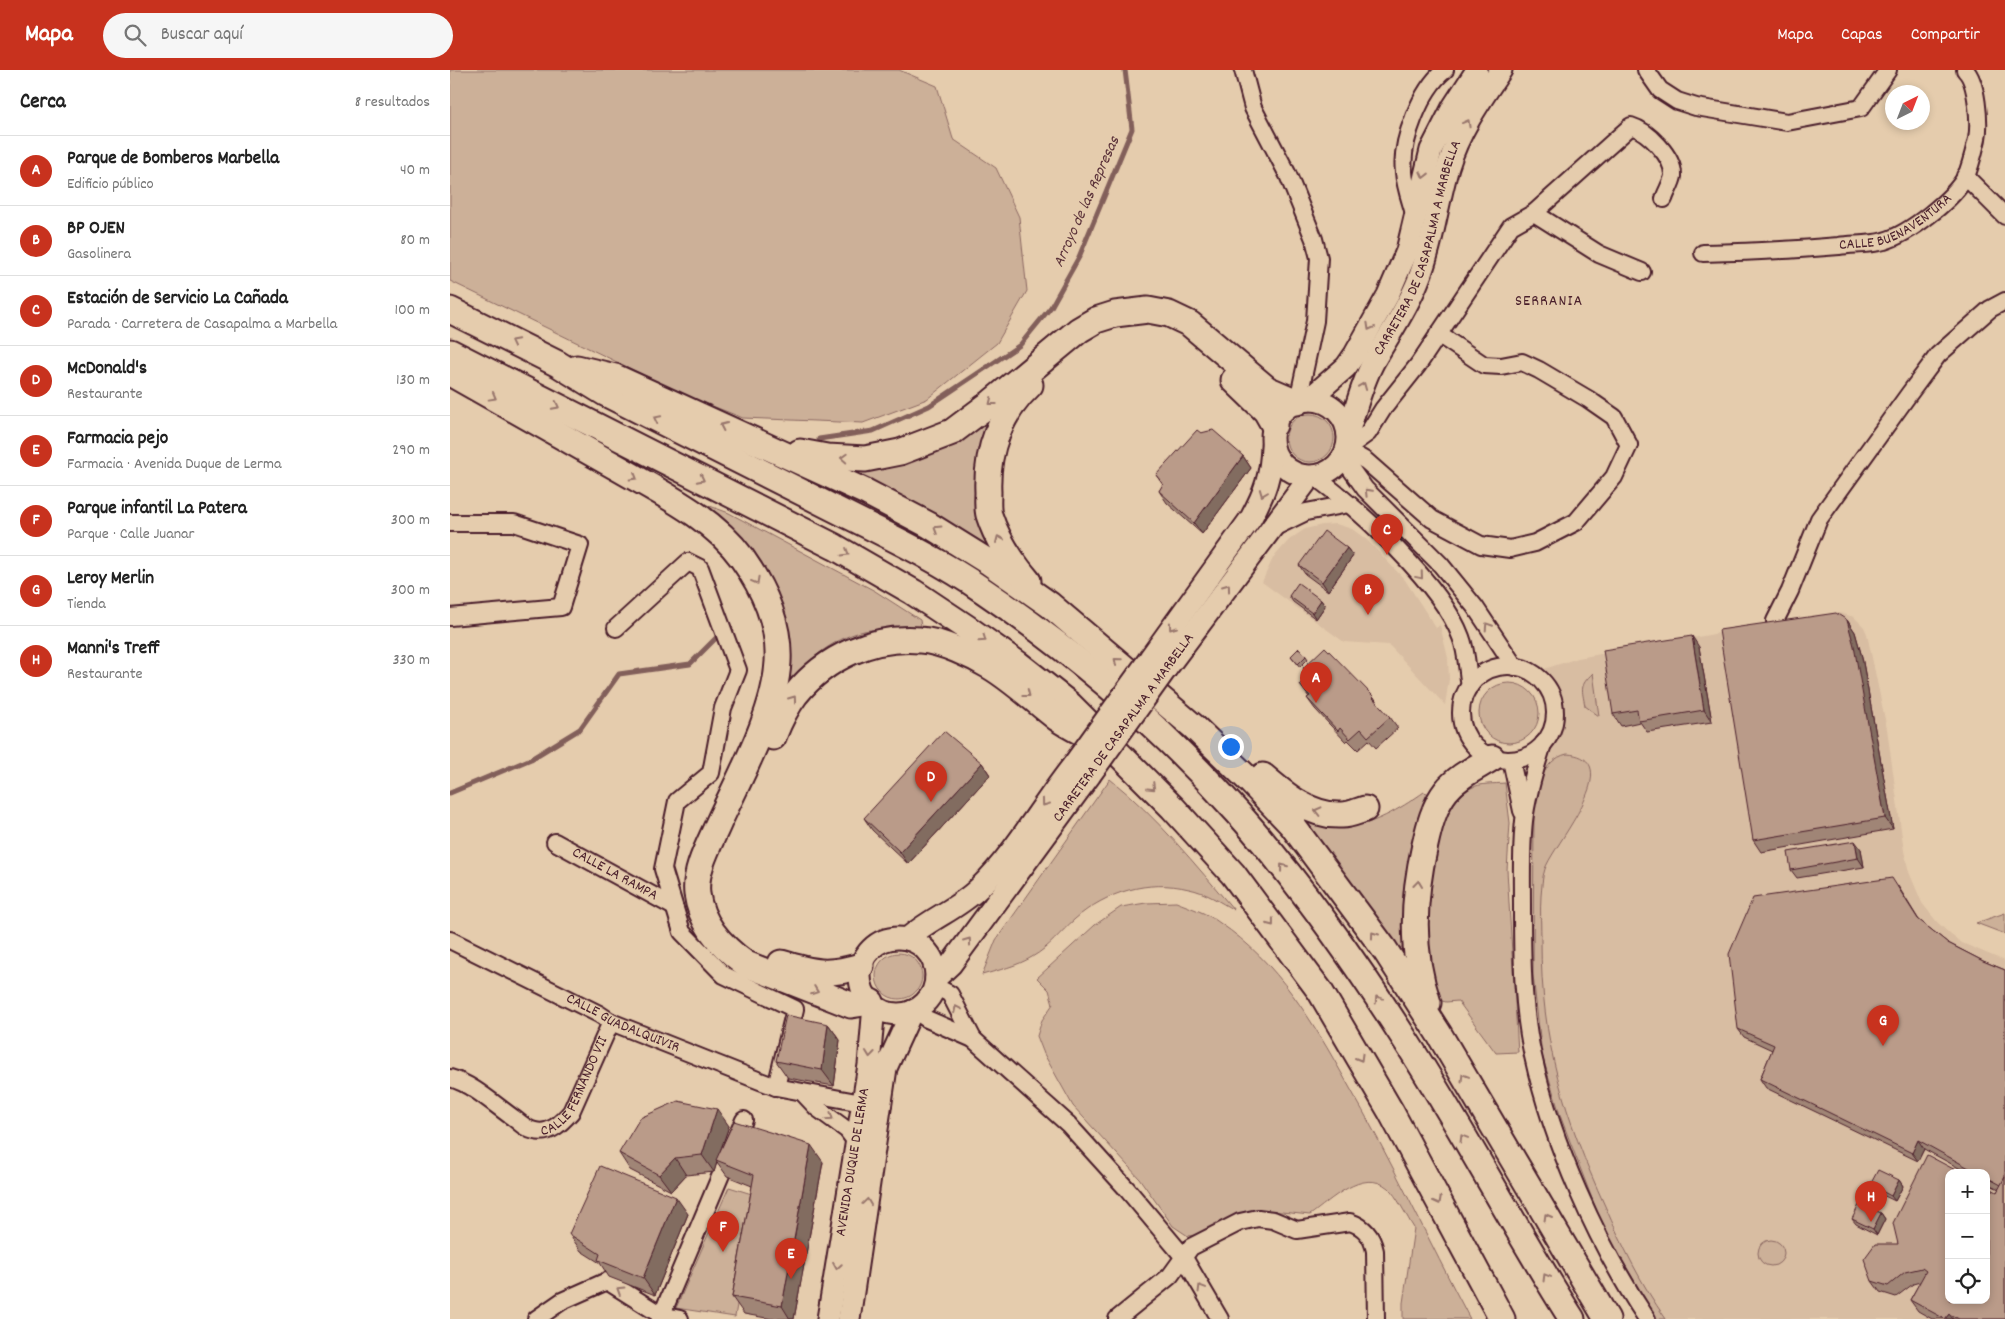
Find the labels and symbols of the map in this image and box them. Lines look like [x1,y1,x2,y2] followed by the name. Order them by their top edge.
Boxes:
[1885,85,1930,130] north arrow
[1461,119,1471,128] one-way arrow
[1048,132,1127,271] water label: Arroyo de las Represas
[1368,137,1468,360] street label: CARRETERA DE CASAPALMA A MARBELLA
[1419,171,1430,180] one-way arrow
[1838,189,1958,257] street label: CALLE BUENAVENTURA
[1515,290,1583,313] district label: SERRANIA
[1367,322,1377,331] one-way arrow
[510,338,519,348] one-way arrow
[1357,382,1367,391] one-way arrow
[487,391,496,401] one-way arrow
[988,396,998,405] one-way arrow
[551,400,560,410] one-way arrow
[653,415,662,425] one-way arrow
[719,422,728,432] one-way arrow
[840,453,848,463] one-way arrow
[628,471,637,481] one-way arrow
[696,473,705,483] one-way arrow
[1259,488,1269,497] one-way arrow
[1365,489,1374,498] one-way arrow
[1371,514,1403,555] pin: C
[933,526,942,536] one-way arrow
[995,535,1006,544] one-way arrow
[840,547,849,557] one-way arrow
[1414,570,1423,579] one-way arrow
[1352,574,1384,615] pin: B
[750,575,760,584] one-way arrow
[1221,584,1229,593] one-way arrow
[1169,621,1178,631] one-way arrow
[1485,622,1494,632] one-way arrow
[1048,629,1200,827] street label: CARRETERA DE CASAPALMA A MARBELLA
[977,633,987,642] one-way arrow
[1113,658,1122,667] one-way arrow
[1300,662,1332,703] pin: A
[1021,689,1030,698] one-way arrow
[787,695,796,705] one-way arrow
[1218,734,1244,760] your location
[915,761,947,802] pin: D
[1147,781,1156,790] one-way arrow
[1042,797,1051,807] one-way arrow
[1314,806,1322,817] one-way arrow
[568,842,662,907] street label: CALLE LA RAMPA
[1280,864,1289,873] one-way arrow
[1412,880,1423,888] one-way arrow
[1265,917,1273,926] one-way arrow
[1371,931,1380,941] one-way arrow
[962,937,971,947] one-way arrow
[810,985,819,995] one-way arrow
[562,988,683,1059] street label: CALLE GUADALQUIVIR
[1375,996,1384,1005] one-way arrow
[953,1005,963,1014] one-way arrow
[1867,1005,1899,1046] pin: G
[539,1033,614,1143] street label: CALLE FERNANDO VII
[865,1050,876,1058] one-way arrow
[1354,1053,1364,1062] one-way arrow
[1461,1073,1471,1082] one-way arrow
[831,1086,876,1238] street label: AVENIDA DUQUE DE LERMA
[824,1111,833,1120] one-way arrow
[1460,1134,1470,1143] one-way arrow
[1855,1181,1887,1222] pin: H
[1432,1195,1442,1204] one-way arrow
[861,1197,871,1206] one-way arrow
[707,1211,739,1252] pin: F
[1543,1213,1553,1222] one-way arrow
[775,1238,807,1279] pin: E
[832,1262,843,1270] one-way arrow
[1543,1274,1553,1283] one-way arrow
[1198,1284,1208,1293] one-way arrow
[616,1286,625,1296] one-way arrow

